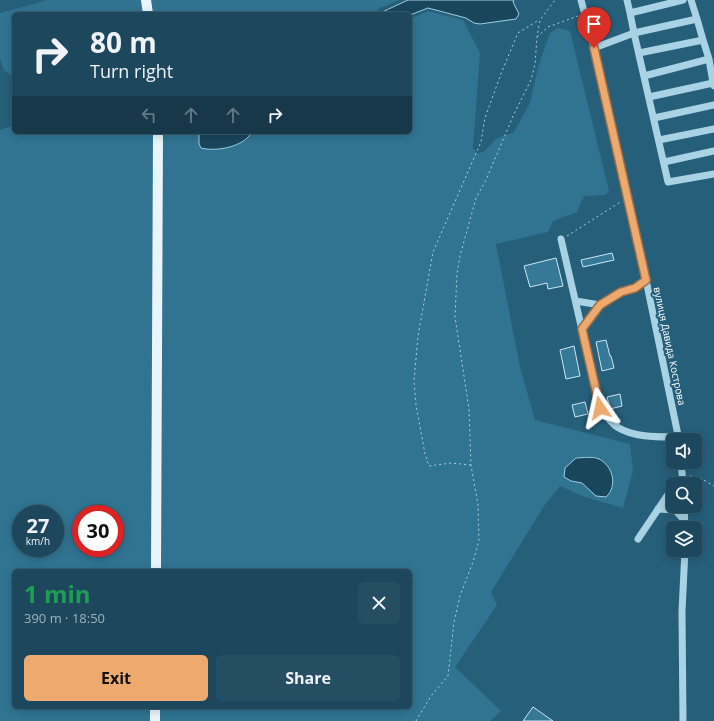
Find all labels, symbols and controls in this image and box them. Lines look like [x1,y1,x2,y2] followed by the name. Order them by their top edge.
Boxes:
[577,7.0,611,48] pin
[583,13,605,35] icon: arrive
[90,23,157,61] text: 80 m
[24,28,76,80] icon: right
[90,59,173,83] text: Turn right
[138,104,160,126] icon: left
[180,104,202,126] icon: ahead
[222,104,244,126] icon: ahead
[264,104,286,126] icon: right
[651,286,689,406] street label: вулиця Давида Кострова
[579,387,621,429] position arrow
[666,433,702,557] map controls
[666,433,702,469] button: sound
[666,477,702,513] button: search
[72,505,124,557] speed limit sign: 30
[27,512,49,539] text: 27
[666,521,702,557] button: layers
[26,534,50,548] text: km/h
[24,577,91,610] text: 1 min
[358,582,400,624] button: close
[24,609,105,627] text: 390 m · 18:50
[24,655,208,701] button: Exit
[216,655,400,701] button: Share

